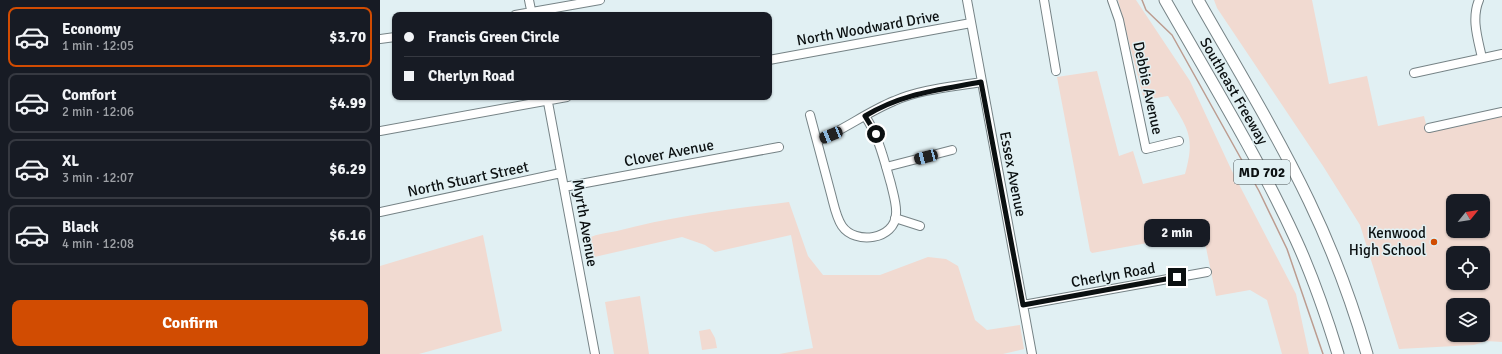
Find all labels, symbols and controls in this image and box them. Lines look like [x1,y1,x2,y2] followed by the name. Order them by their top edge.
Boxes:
[795,7,941,49] street label: North Woodward Drive
[14,19,50,55] icon: car
[62,20,121,38] text: Economy
[329,28,366,46] text: $3.70
[428,28,559,46] text: Francis Green Circle
[1196,34,1272,148] street label: Southeast Freeway
[62,38,134,54] text: 1 min · 12:05
[1129,40,1167,136] street label: Debbie Avenue
[428,67,515,85] text: Cherlyn Road
[14,85,50,121] icon: car
[62,86,116,104] text: Comfort
[329,94,366,112] text: $4.99
[62,104,134,120] text: 2 min · 12:06
[818,125,844,145] car
[867,125,885,143] route start
[996,130,1030,218] street label: Essex Avenue
[623,135,715,171] street label: Clover Avenue
[913,148,939,166] car
[14,151,50,187] icon: car
[62,152,79,170] text: XL
[406,157,530,201] street label: North Stuart Street
[329,160,366,178] text: $6.29
[1234,160,1290,184] road number: MD 702
[62,170,134,186] text: 3 min · 12:07
[568,178,602,268] street label: Myrth Avenue
[1446,194,1490,238] north arrow
[1446,194,1490,342] map controls
[14,217,50,253] icon: car
[62,218,99,236] text: Black
[1144,219,1210,247] callout: 2 min
[1349,224,1426,259] place label: Kenwood High School
[1161,225,1193,241] text: 2 min
[329,226,366,244] text: $6.16
[62,236,134,252] text: 4 min · 12:08
[1429,237,1439,247] marker: Kenwood High School
[1446,246,1490,290] button: locate
[1070,259,1156,291] street label: Cherlyn Road
[1168,268,1186,286] route end
[1446,298,1490,342] button: layers
[12,300,368,346] button: Confirm

